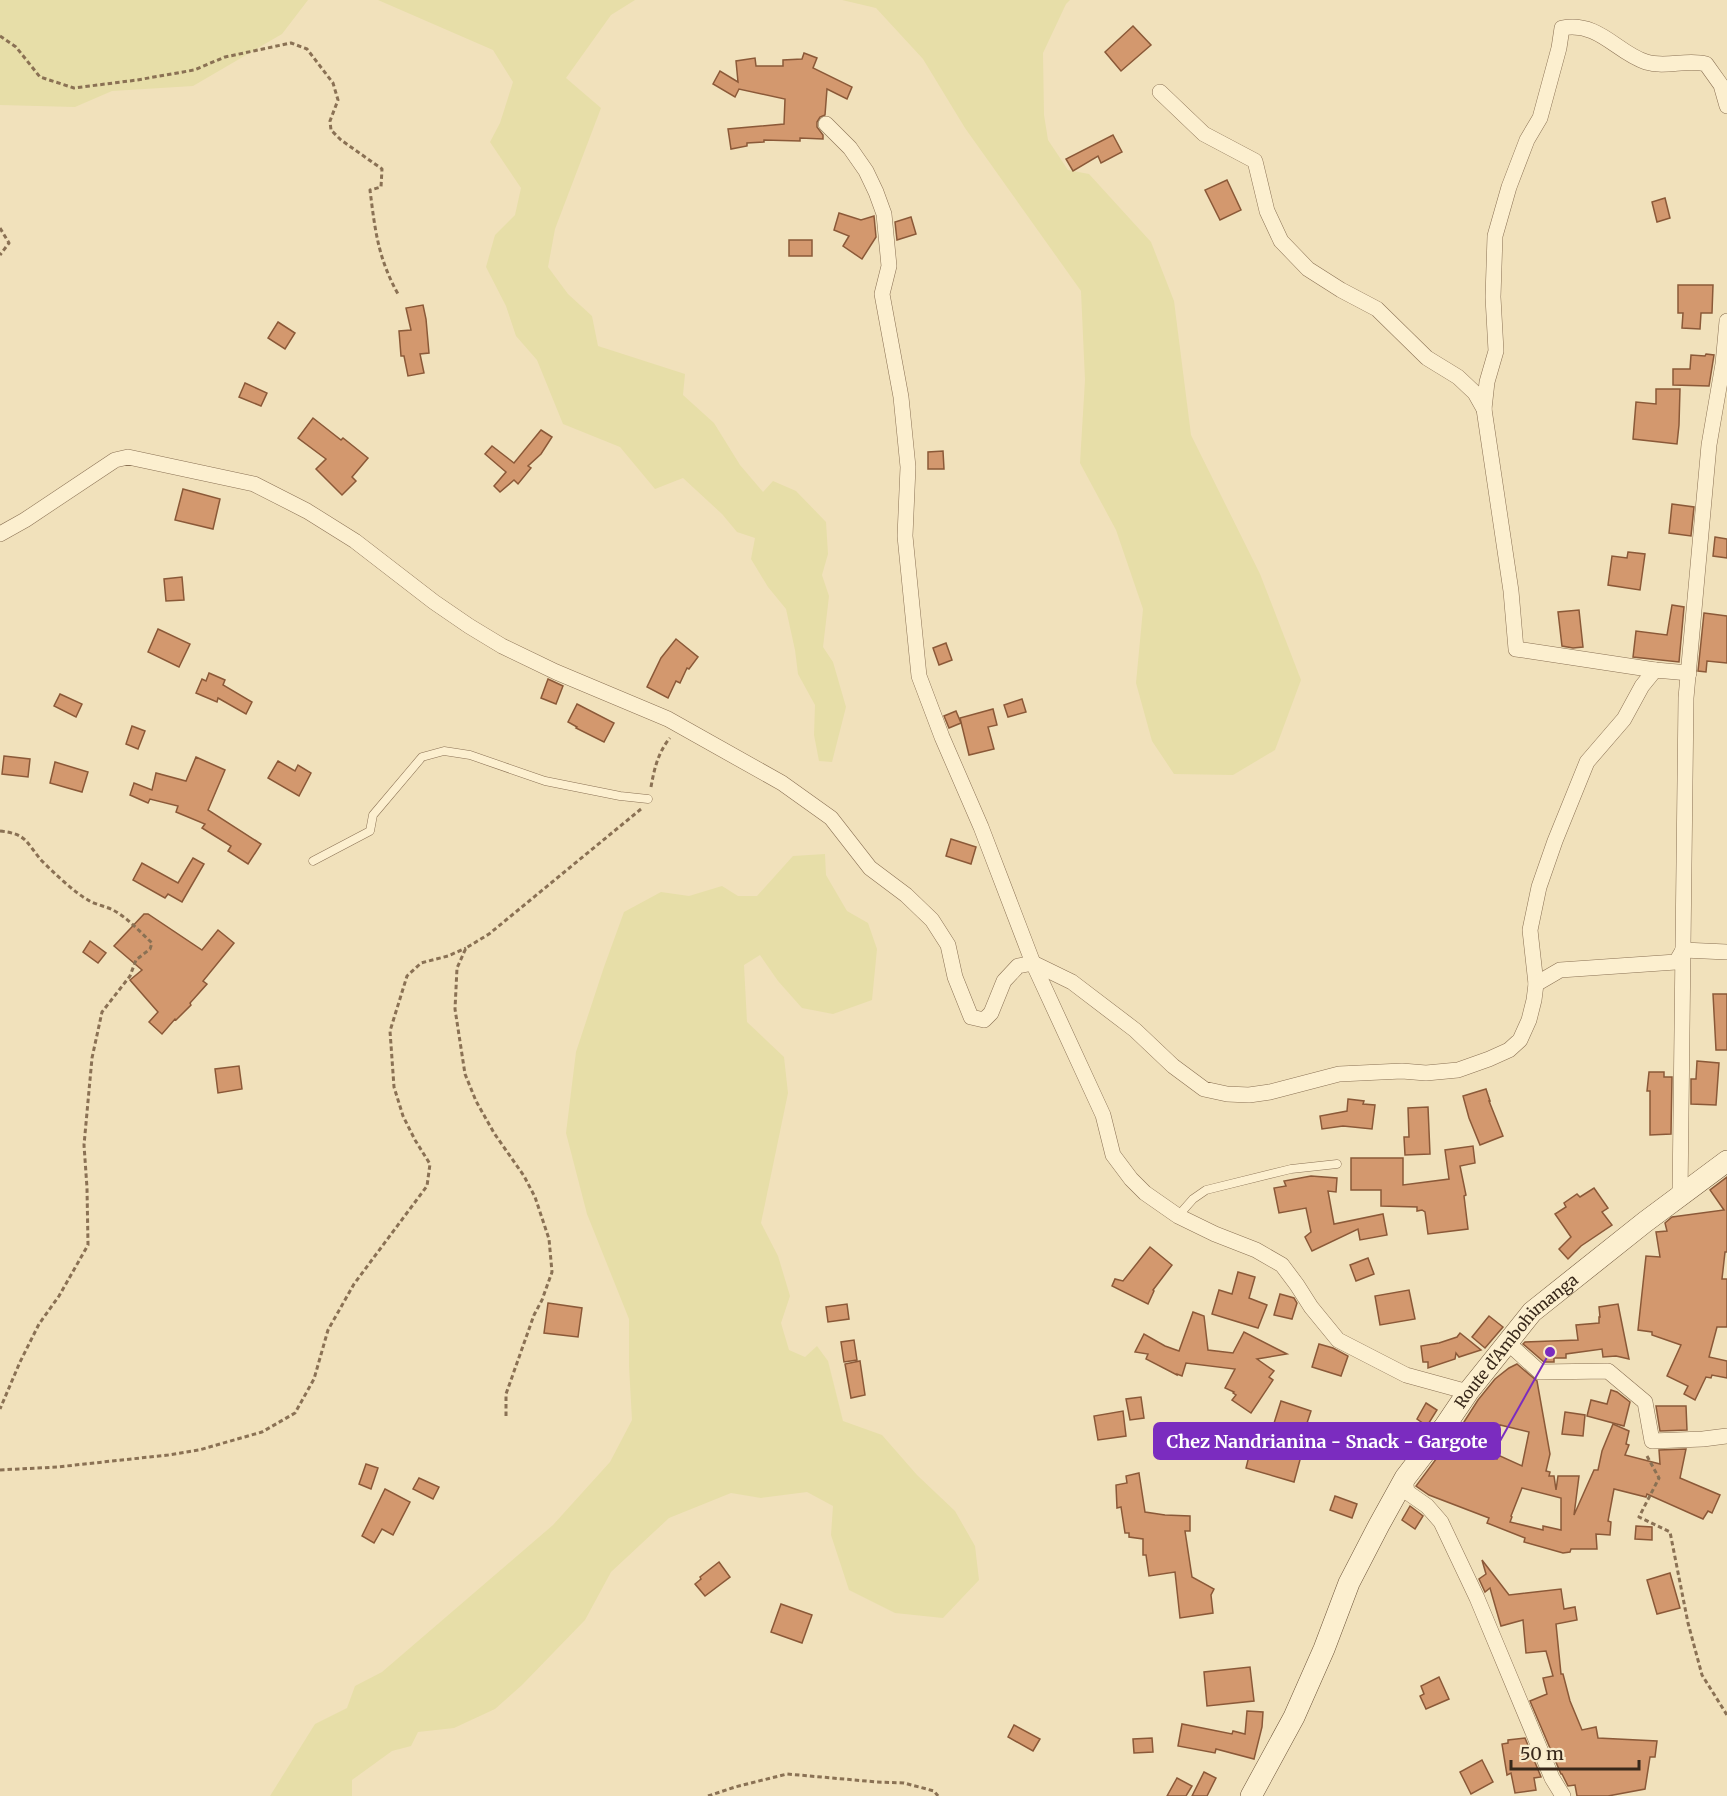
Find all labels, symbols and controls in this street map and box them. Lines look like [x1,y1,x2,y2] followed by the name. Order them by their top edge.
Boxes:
[1450,1269,1582,1412] street label: Route d'Ambohimanga
[1154,1423,1500,1459] callout: Chez Nandrianina - Snack - Gargote
[1166,1430,1488,1453] text: Chez Nandrianina - Snack - Gargote
[1511,1733,1638,1771] scale bar
[1520,1742,1564,1765] text: 50 m

